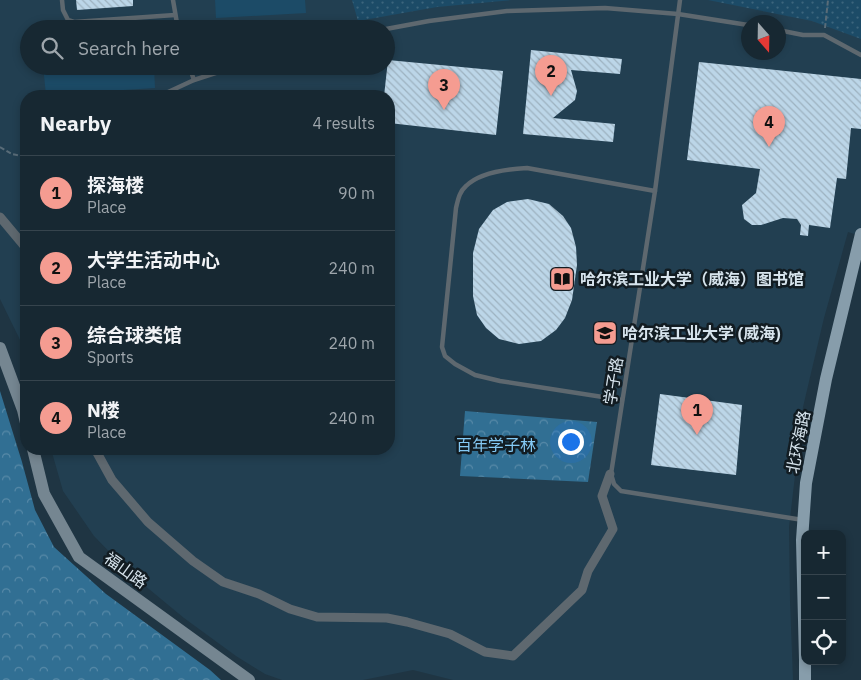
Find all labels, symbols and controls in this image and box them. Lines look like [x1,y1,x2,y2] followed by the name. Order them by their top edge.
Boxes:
[741,15,786,60] north arrow
[20,20,395,75] search box
[38,34,66,62] icon: search
[78,36,180,60] text: Search here
[535,55,567,96] pin: 2
[428,69,460,110] pin: 3
[753,106,785,147] pin: 4
[40,109,111,137] text: Nearby
[312,113,375,133] text: 4 results
[87,173,144,197] text: 探海楼
[51,183,61,203] text: 1
[338,183,375,203] text: 90 m
[87,197,126,217] text: Place
[87,248,220,272] text: 大学生活动中心
[51,258,61,278] text: 2
[328,258,375,278] text: 240 m
[549,266,575,292] library icon: 哈尔滨工业大学（威海）图书馆
[580,269,804,289] place label: 哈尔滨工业大学（威海）图书馆
[87,272,126,292] text: Place
[592,320,618,346] school or university icon: 哈尔滨工业大学 (威海)
[87,323,182,347] text: 综合球类馆
[622,323,781,343] place label: 哈尔滨工业大学 (威海)
[51,333,61,353] text: 3
[328,333,375,353] text: 240 m
[87,347,134,367] text: Sports
[599,356,627,406] street label: 学子路
[681,394,713,435] pin: 1
[87,398,120,422] text: N楼
[51,408,61,428] text: 4
[328,408,375,428] text: 240 m
[782,409,814,475] street label: 北环海路
[87,422,126,442] text: Place
[558,429,584,455] your location
[456,435,536,455] park label: 百年学子林
[801,530,846,665] map controls
[801,530,846,575] button: +
[101,548,151,592] street label: 福山路
[801,575,846,620] button: −
[801,620,846,665] button: locate

